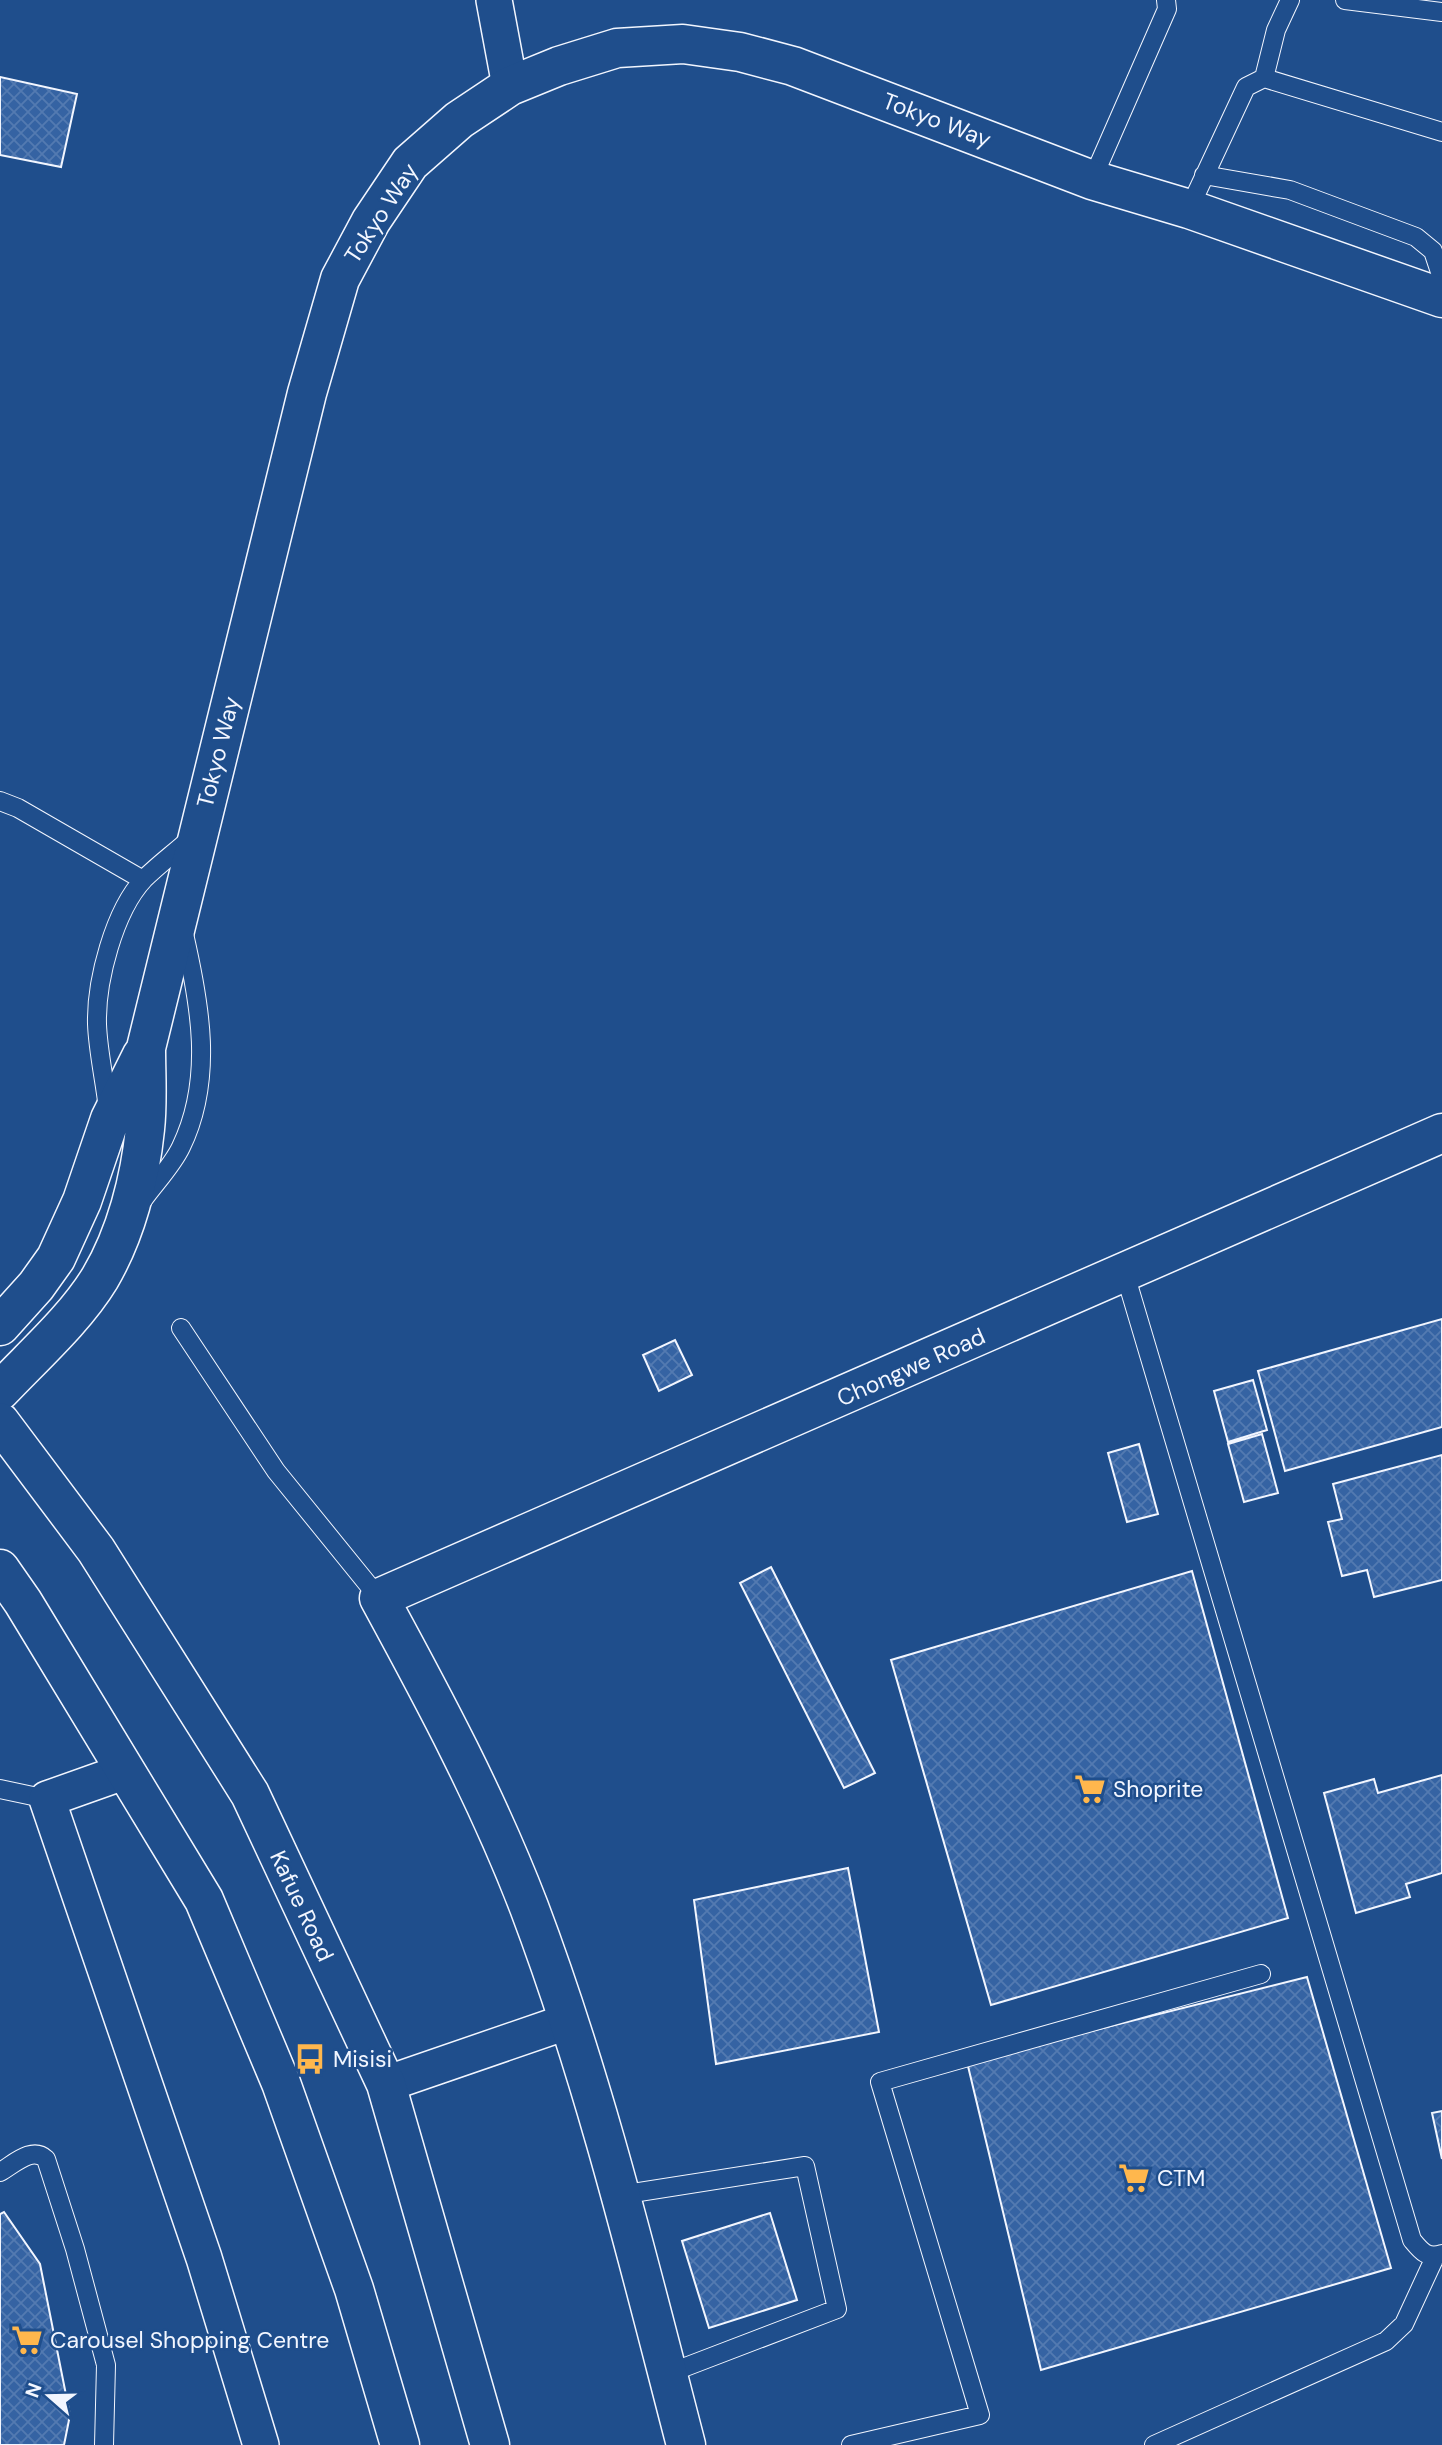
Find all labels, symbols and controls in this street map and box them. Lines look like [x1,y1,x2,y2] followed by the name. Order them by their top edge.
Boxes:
[879,86,996,154] street label: Tokyo Way
[337,157,425,269] street label: Tokyo Way
[190,693,246,811] street label: Tokyo Way
[832,1321,990,1413] street label: Chongwe Road
[1073,1772,1107,1806] supermarket icon: Shoprite
[1113,1774,1203,1804] place label: Shoprite
[263,1846,341,1966] street label: Kafue Road
[293,2042,327,2076] bus stop icon: Misisi
[333,2044,392,2074] place label: Misisi
[1117,2161,1151,2195] supermarket icon: CTM
[1157,2163,1205,2193] place label: CTM
[10,2323,44,2357] supermarket icon: Carousel Shopping Centre
[50,2325,329,2355] place label: Carousel Shopping Centre
[14,2361,84,2431] north arrow
[19,2380,48,2401] text: N

